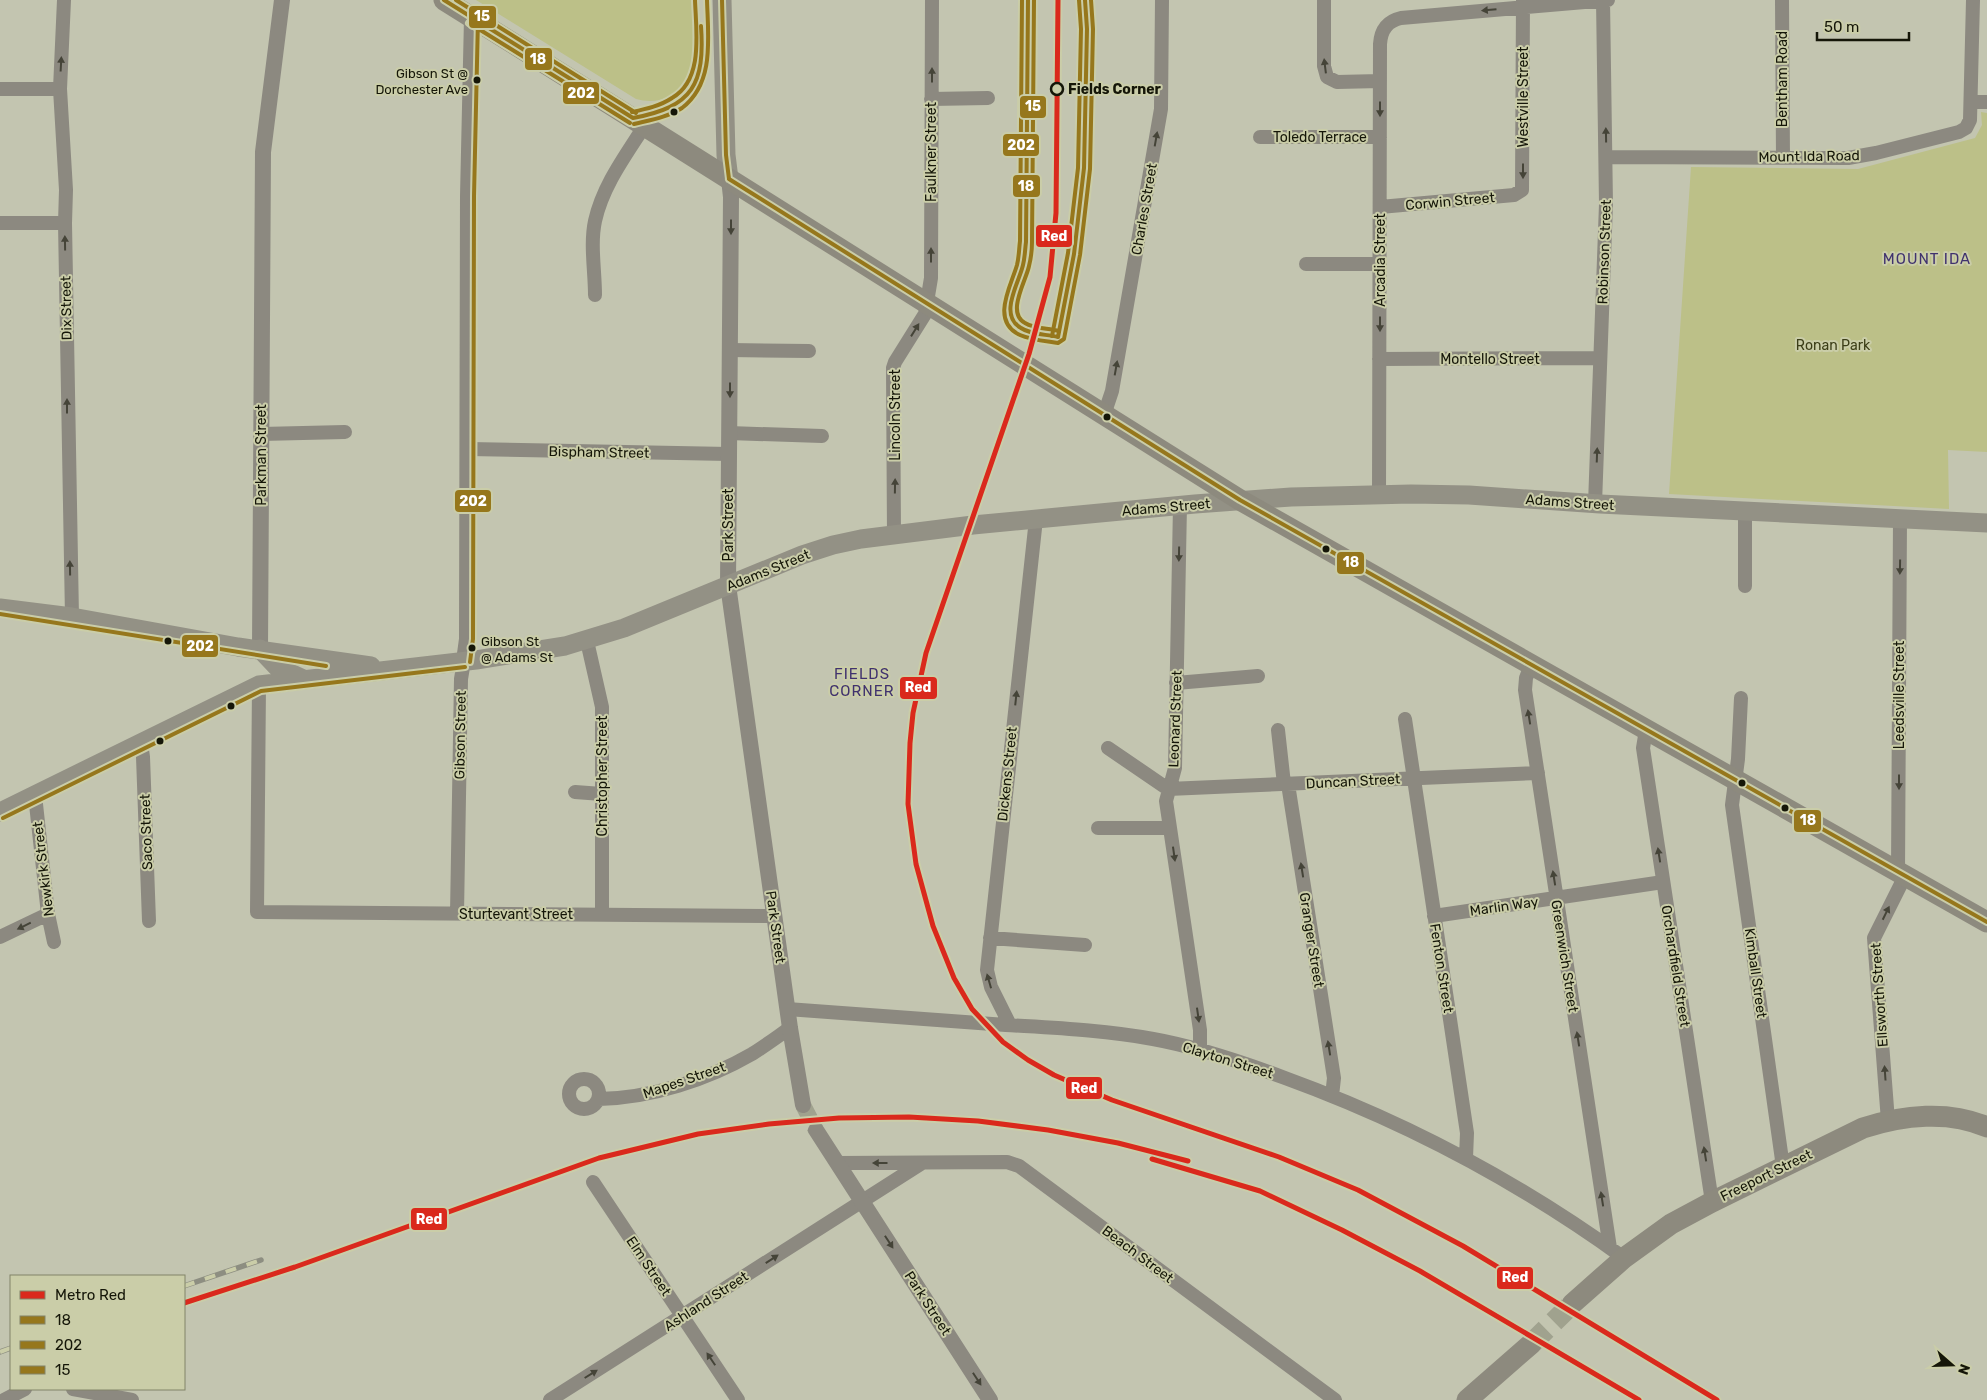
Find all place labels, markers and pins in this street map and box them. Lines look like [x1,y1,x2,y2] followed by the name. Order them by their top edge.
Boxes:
[375,66,468,97] place label: Gibson St @ Dorchester Ave
[472,75,482,85] marker: Gibson St @ Dorchester Ave
[1068,81,1162,98] place label: Fields Corner
[1050,82,1064,96] marker: Fields Corner
[669,107,679,117] unlabelled marker
[1102,412,1112,422] unlabelled marker
[1321,544,1331,554] unlabelled marker
[481,634,553,665] place label: Gibson St @ Adams St
[163,636,173,646] unlabelled marker
[467,643,477,653] marker: Gibson St @ Adams St
[226,701,236,711] unlabelled marker
[155,736,165,746] unlabelled marker
[1737,778,1747,788] unlabelled marker
[1780,803,1790,813] unlabelled marker

